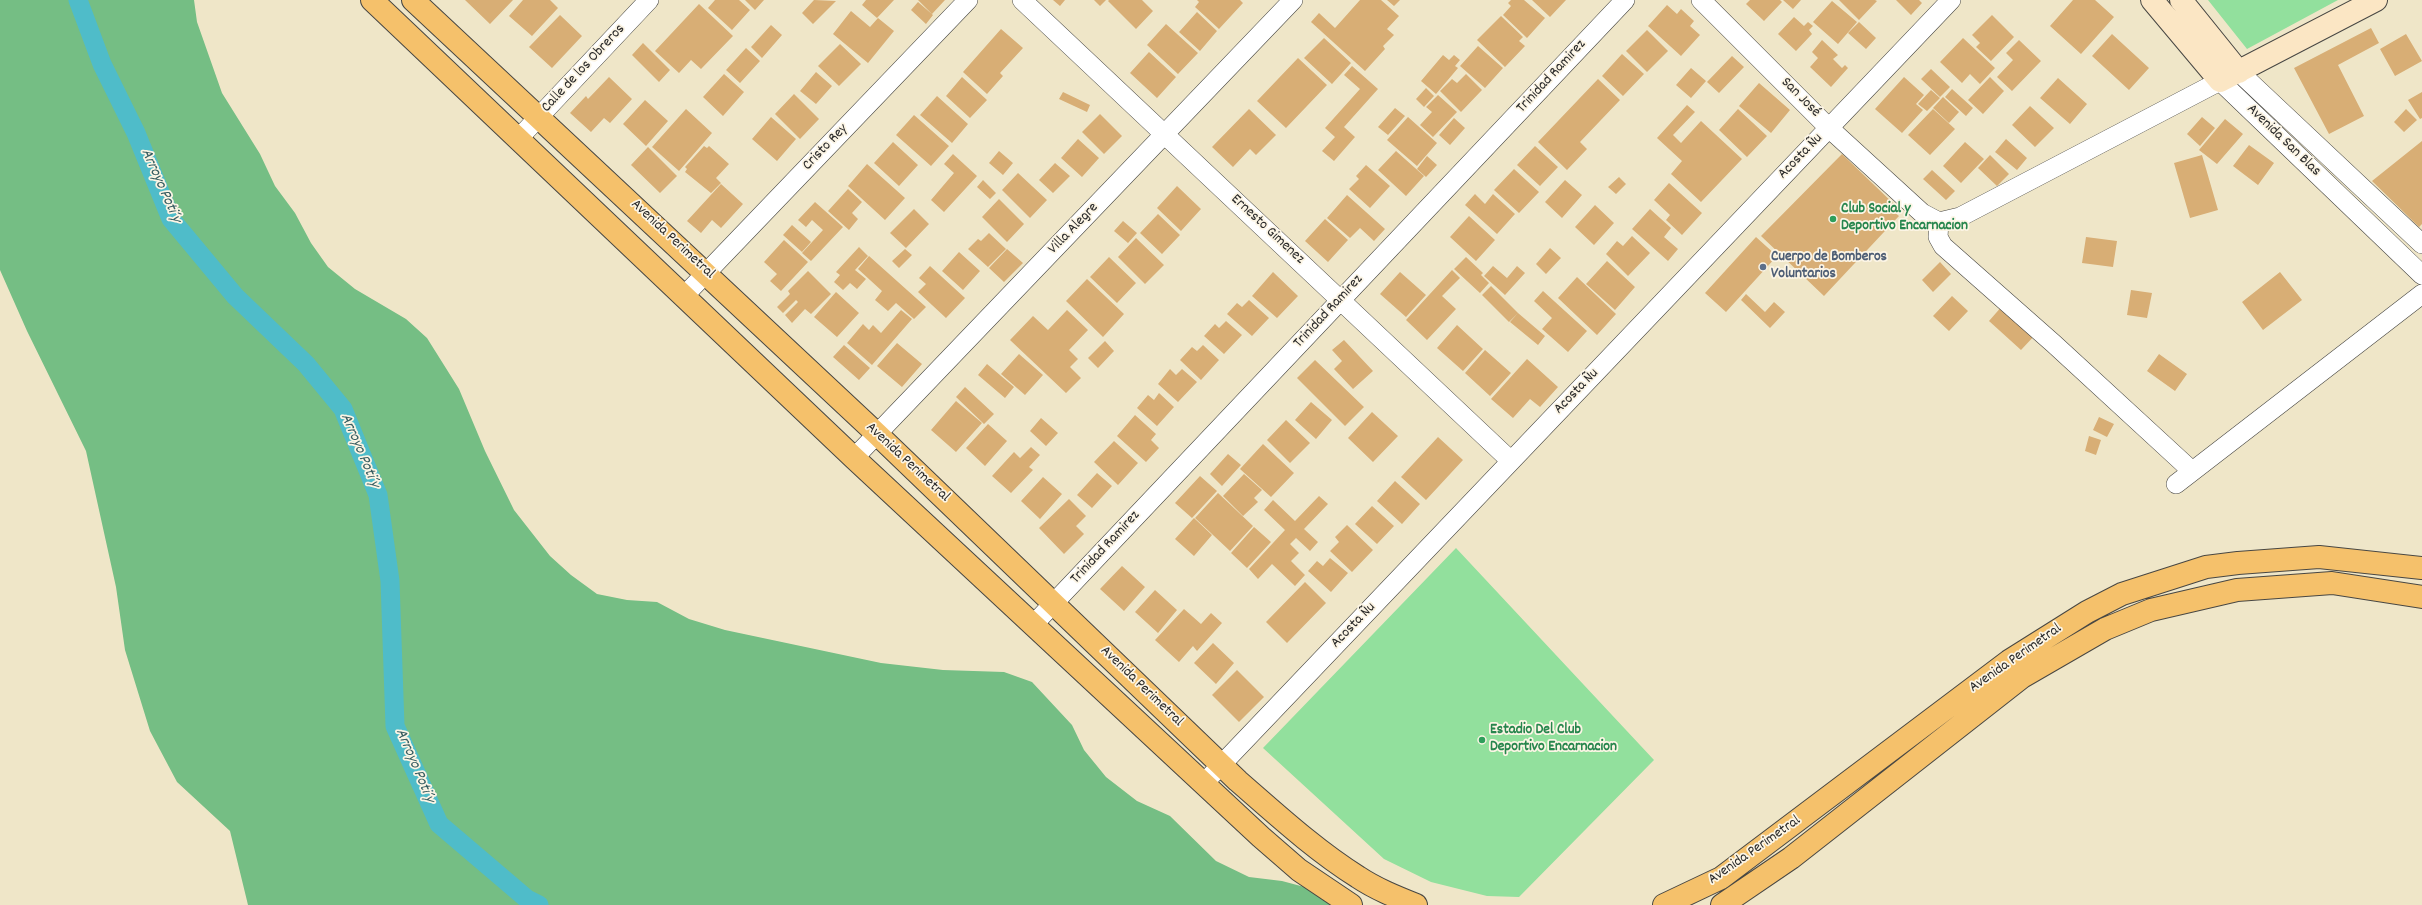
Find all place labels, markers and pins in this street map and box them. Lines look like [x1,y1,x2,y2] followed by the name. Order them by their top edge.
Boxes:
[1841,201,1968,236] place label: Club Social y Deportivo Encarnacion
[1828,214,1838,224] marker: Club Social y Deportivo Encarnacion
[1771,249,1887,284] place label: Cuerpo de Bomberos Voluntarios
[1758,262,1768,272] marker: Cuerpo de Bomberos Voluntarios
[1490,722,1617,757] place label: Estadio Del Club Deportivo Encarnacion
[1477,735,1487,745] marker: Estadio Del Club Deportivo Encarnacion

